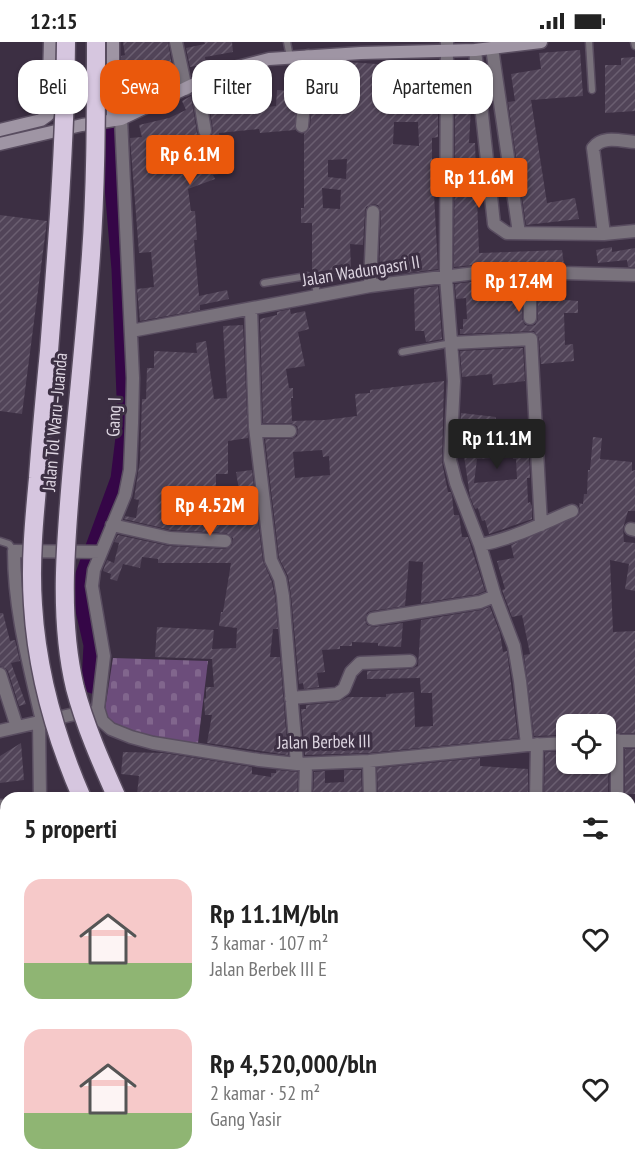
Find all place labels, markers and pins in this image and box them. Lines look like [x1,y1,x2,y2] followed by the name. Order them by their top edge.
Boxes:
[135,135,245,186] pin: Rp 6.1M
[417,158,541,209] pin: Rp 11.6M
[457,262,581,313] pin: Rp 17.4M
[435,419,559,470] pin: Rp 11.1M
[148,486,272,537] pin: Rp 4.52M

